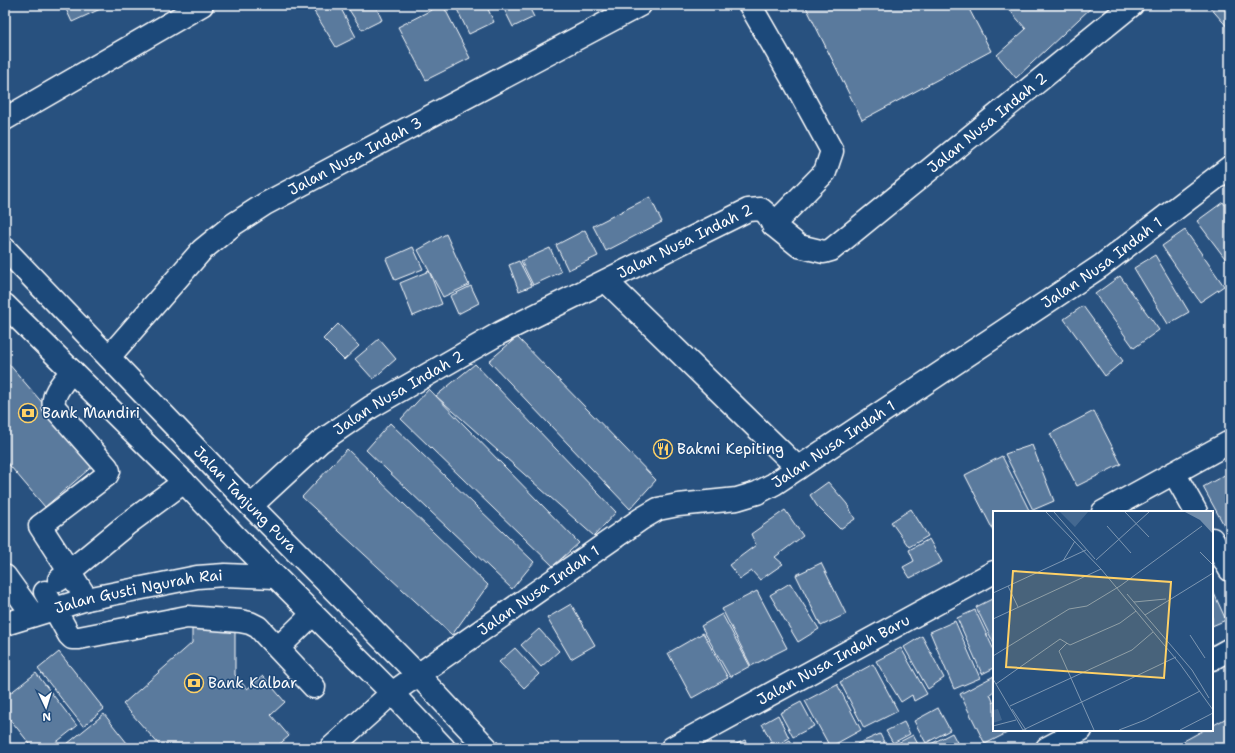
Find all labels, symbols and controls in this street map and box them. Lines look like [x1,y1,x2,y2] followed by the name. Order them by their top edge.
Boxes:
[923,68,1051,177] street label: Jalan Nusa Indah 2
[285,112,426,200] street label: Jalan Nusa Indah 3
[614,199,756,283] street label: Jalan Nusa Indah 2
[1037,213,1166,313] street label: Jalan Nusa Indah 1
[330,346,467,440] street label: Jalan Nusa Indah 2
[768,396,899,493] street label: Jalan Nusa Indah 1
[17,402,39,424] bank icon: Bank Mandiri
[42,403,140,423] place label: Bank Mandiri
[652,438,674,460] restaurant icon: Bakmi Kepiting
[677,439,784,459] place label: Bakmi Kepiting
[189,442,302,557] street label: Jalan Tanjung Pura
[993,511,1213,731] inset map
[474,541,604,640] street label: Jalan Nusa Indah 1
[52,565,223,618] street label: Jalan Gusti Ngurah Rai
[753,610,913,710] street label: Jalan Nusa Indah Baru
[183,672,205,694] bank icon: Bank Kalbar
[208,673,297,693] place label: Bank Kalbar
[26,687,66,727] north arrow
[42,709,52,724] text: N

